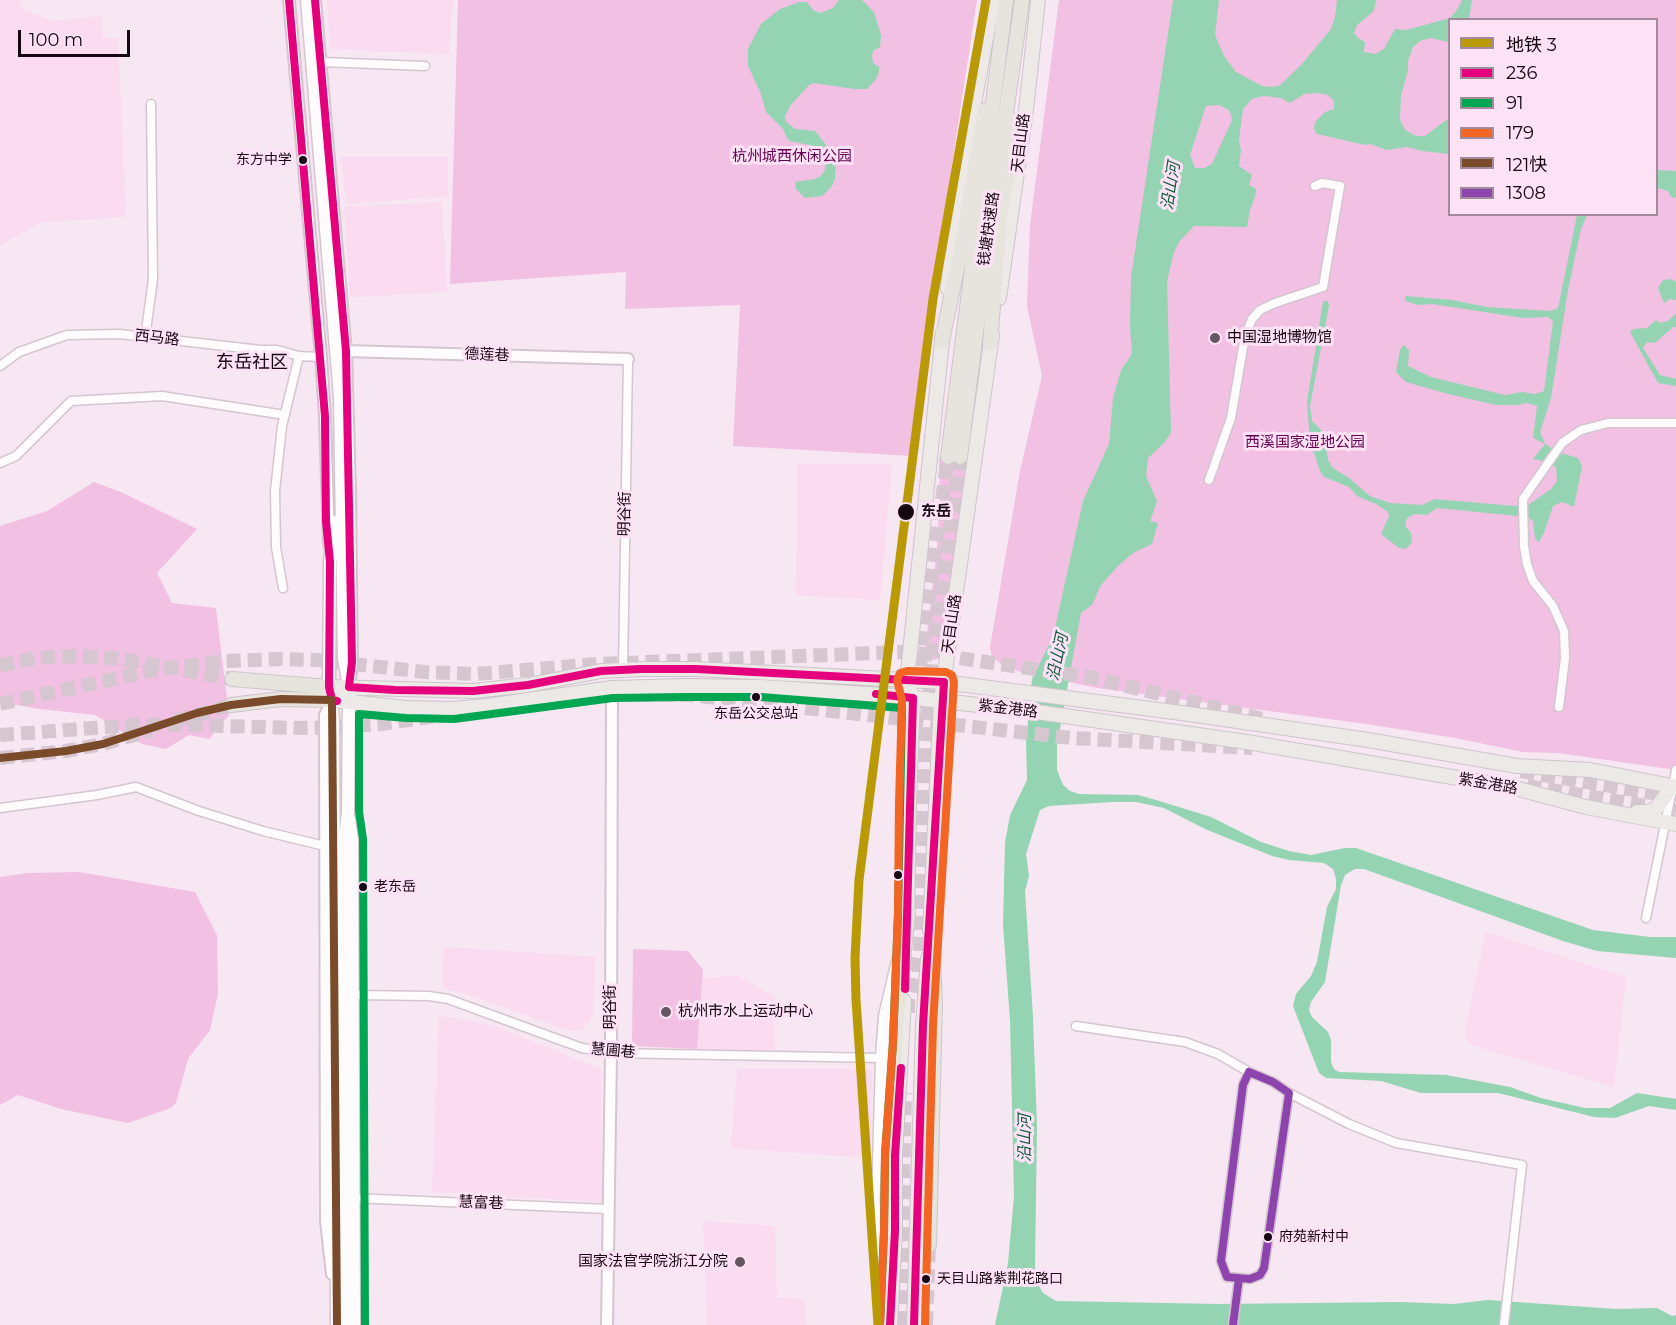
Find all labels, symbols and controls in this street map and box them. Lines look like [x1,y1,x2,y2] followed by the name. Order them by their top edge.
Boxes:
[21,18,134,56] scale bar
[1448,18,1658,216] legend
[29,29,83,51] text: 100 m
[1506,34,1557,56] text: 地铁 3
[1506,62,1537,84] text: 236
[1506,92,1523,114] text: 91
[1008,112,1034,174] street label: 天目山路
[1506,122,1534,144] text: 179
[732,148,852,166] park label: 杭州城西休闲公园
[236,152,292,168] place label: 东方中学
[297,154,309,166] marker: 东方中学
[1506,154,1547,176] text: 121快
[1158,161,1184,211] water label: 沿山河
[1506,182,1546,204] text: 1308
[975,191,1003,267] street label: 钱塘快速路
[134,327,180,349] street label: 西马路
[1227,329,1332,347] place label: 中国湿地博物馆
[1208,331,1222,345] marker: 中国湿地博物馆
[464,345,510,365] street label: 德莲巷
[216,352,288,374] district label: 东岳社区
[1245,434,1365,452] park label: 西溪国家湿地公园
[616,491,634,537] street label: 明谷街
[896,502,916,522] marker: 东岳
[921,503,951,521] place label: 东岳
[939,593,965,655] street label: 天目山路
[1044,632,1072,682] water label: 沿山河
[750,691,762,703] marker: 东岳公交总站
[977,696,1039,722] street label: 紫金港路
[714,706,798,722] place label: 东岳公交总站
[1457,770,1519,798] street label: 紫金港路
[892,869,904,881] unlabelled marker
[374,879,416,895] place label: 老东岳
[357,881,369,893] marker: 老东岳
[602,985,620,1029] street label: 明谷街
[678,1003,813,1021] place label: 杭州市水上运动中心
[659,1005,673,1019] marker: 杭州市水上运动中心
[590,1040,636,1062] street label: 慧圃巷
[1015,1114,1035,1162] water label: 沿山河
[458,1193,504,1213] street label: 慧富巷
[1279,1229,1349,1245] place label: 府苑新村中
[1262,1231,1274,1243] marker: 府苑新村中
[578,1253,728,1271] place label: 国家法官学院浙江分院
[733,1255,747,1269] marker: 国家法官学院浙江分院
[937,1271,1063,1287] place label: 天目山路紫荆花路口
[920,1273,932,1285] marker: 天目山路紫荆花路口

